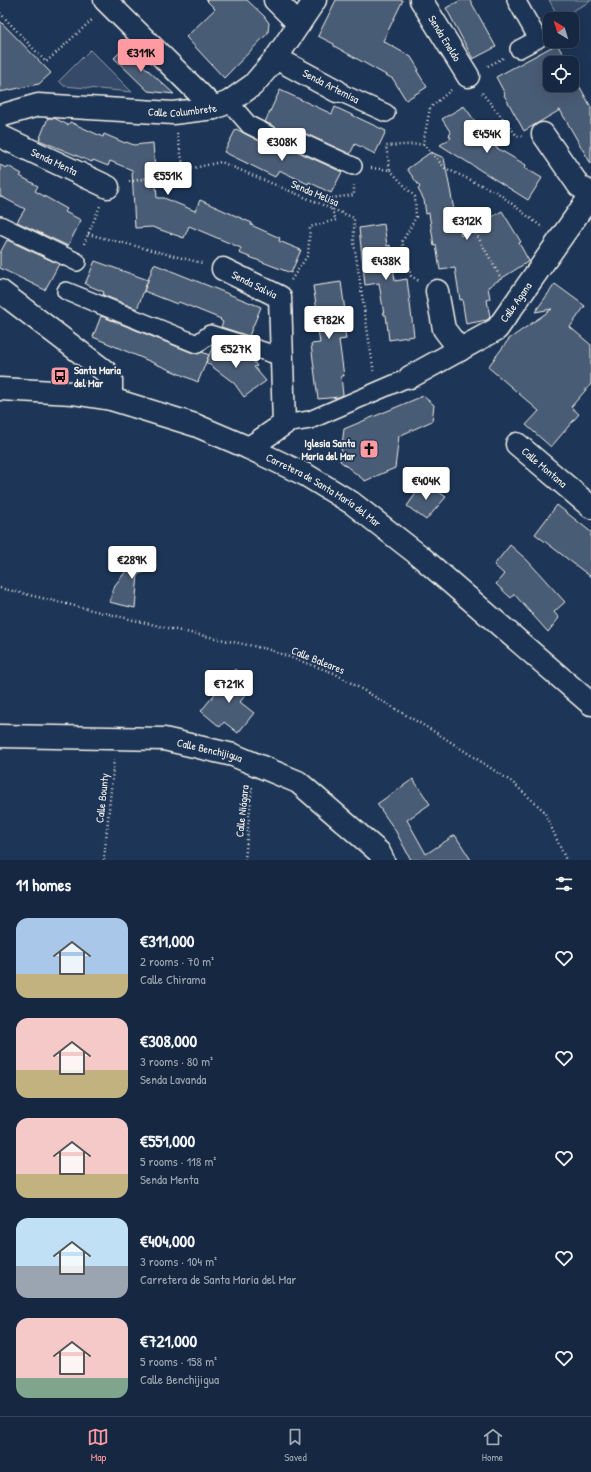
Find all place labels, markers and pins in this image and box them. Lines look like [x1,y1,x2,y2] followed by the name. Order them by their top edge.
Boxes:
[113,39,169,73] pin: €311K
[459,120,515,154] pin: €454K
[254,128,310,162] pin: €308K
[140,162,196,196] pin: €551K
[439,207,495,241] pin: €312K
[358,247,414,281] pin: €438K
[301,306,357,340] pin: €782K
[208,335,264,369] pin: €527K
[74,363,122,390] place label: Santa Maria del Mar
[49,365,71,387] bus stop icon: Santa Maria del Mar
[301,436,356,463] place label: Iglesia Santa María del Mar
[358,438,380,460] church icon: Iglesia Santa María del Mar
[398,467,454,501] pin: €404K
[104,546,160,580] pin: €289K
[201,670,257,704] pin: €721K

